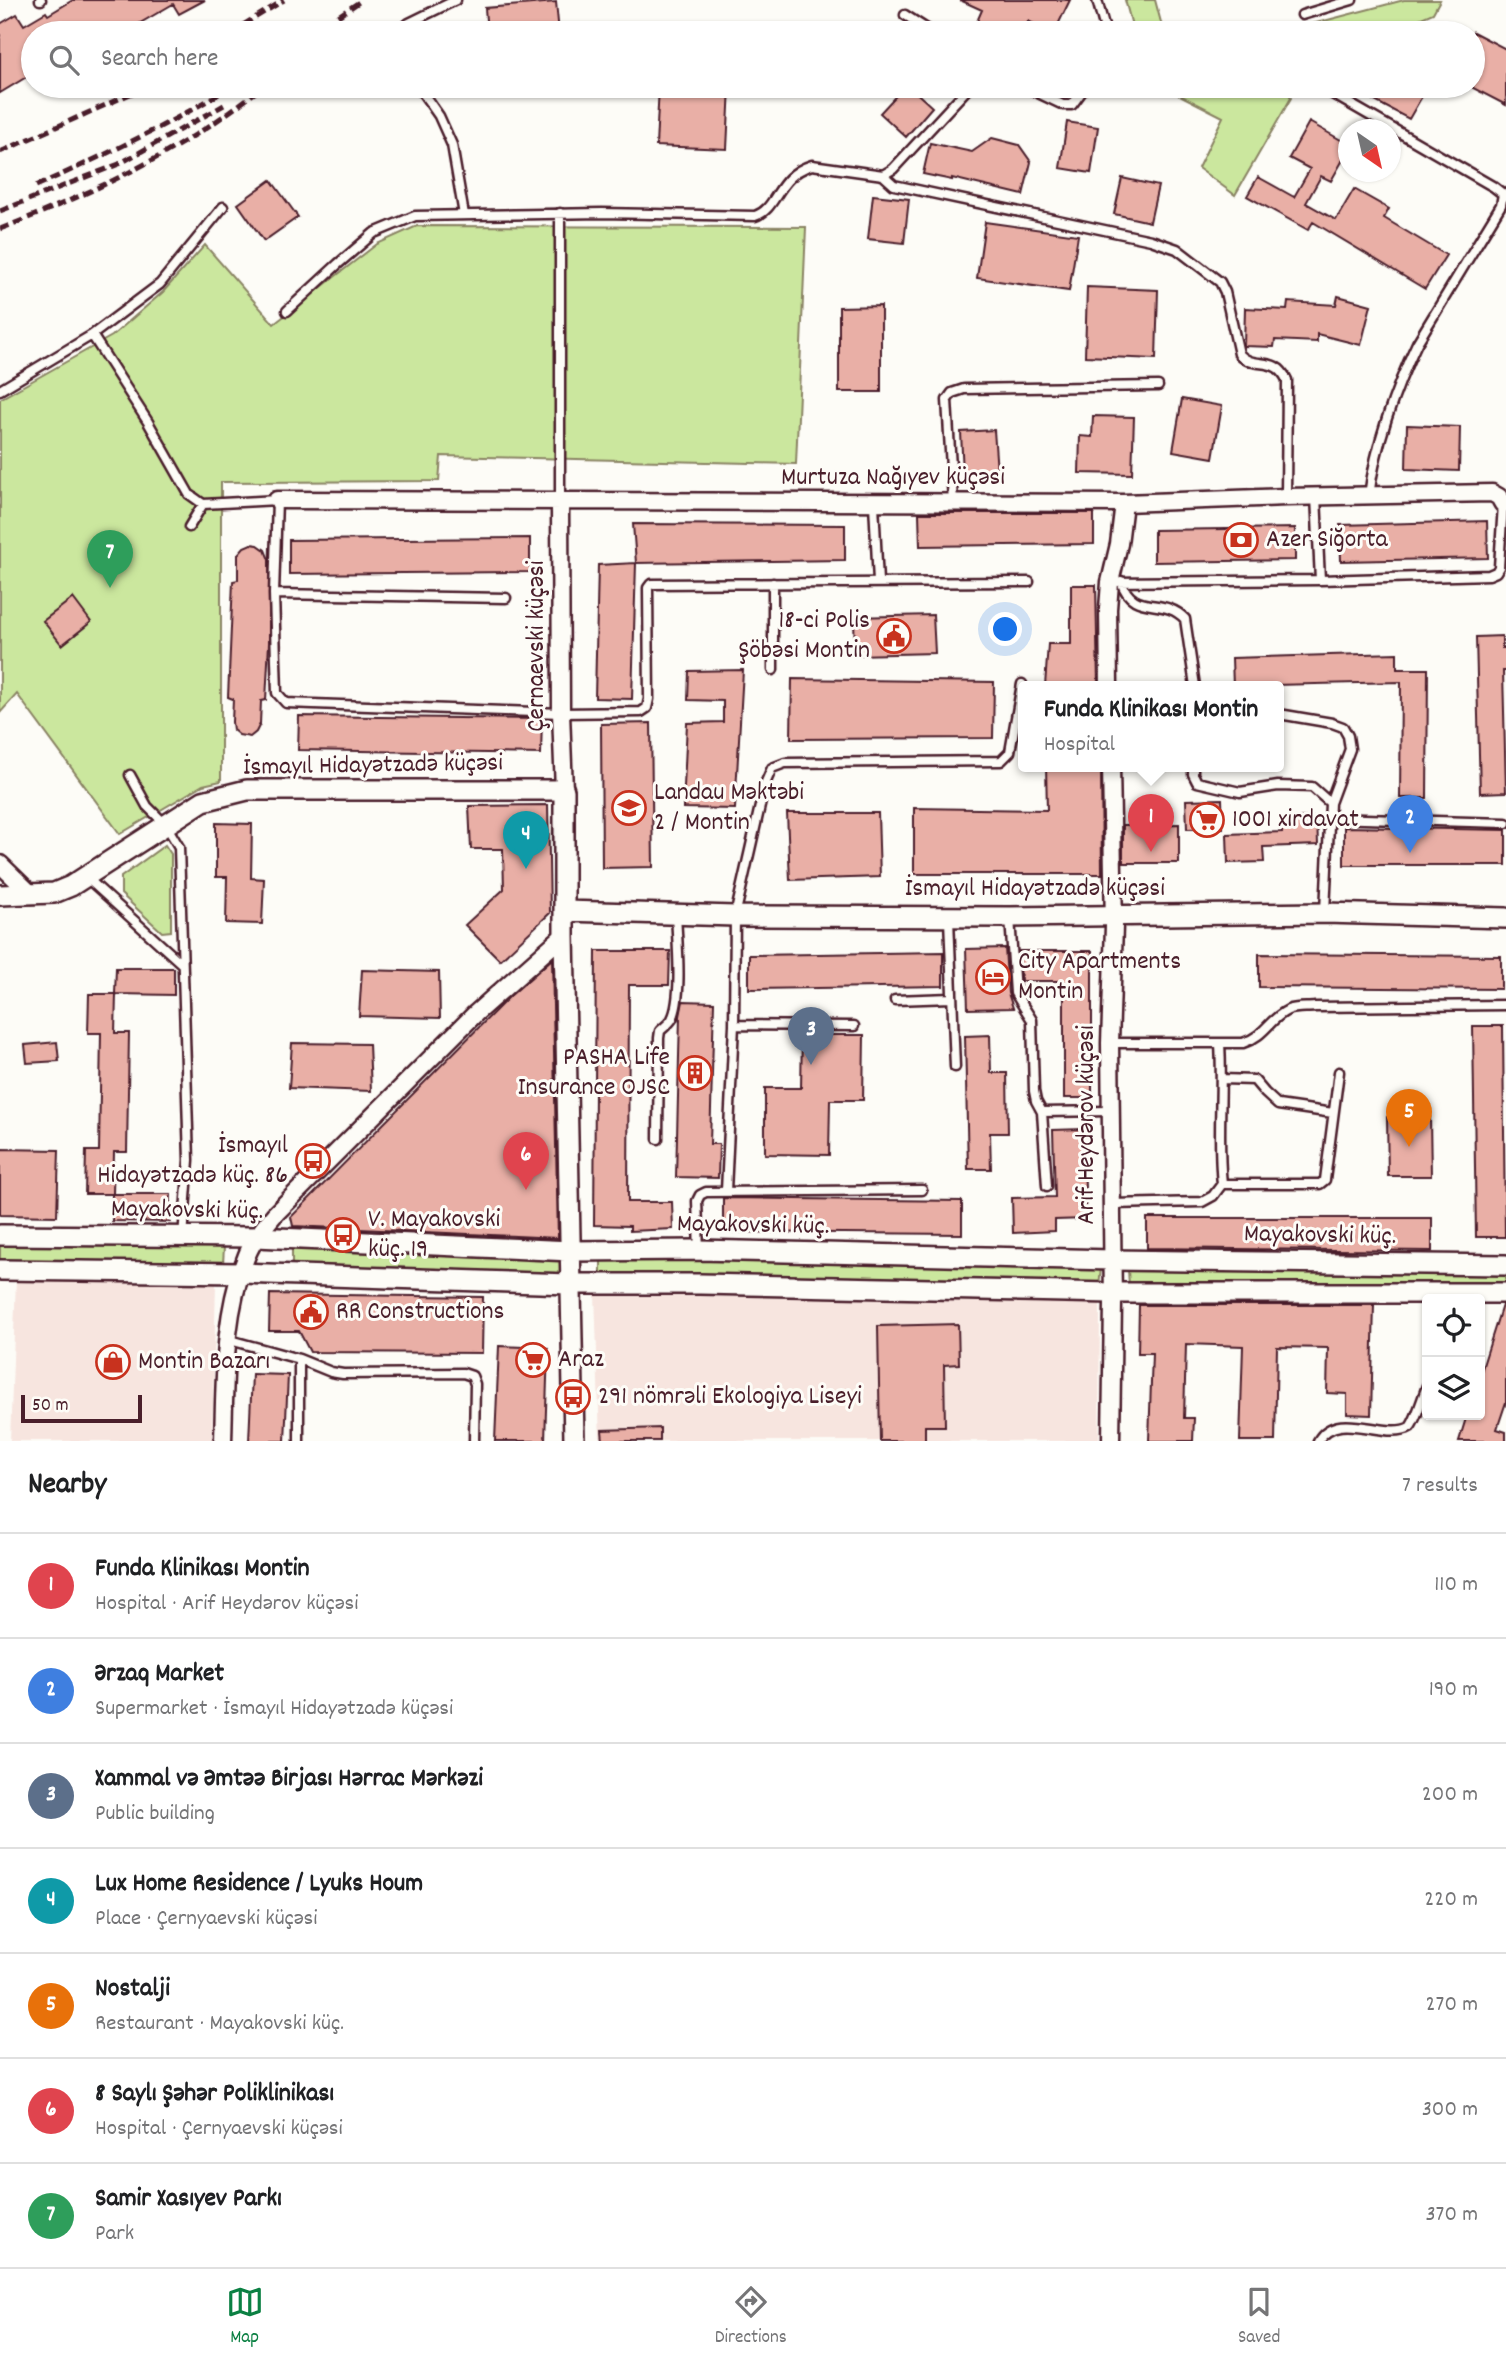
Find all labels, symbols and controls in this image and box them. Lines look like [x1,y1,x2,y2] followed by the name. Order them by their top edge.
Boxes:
[21,21,1485,98] search box
[45,41,83,79] icon: search
[101,41,219,78] text: Search here
[1338,119,1401,182] north arrow
[781,460,1005,497] street label: Murtuza Nağıyev küçəsi
[1222,521,1260,559] bank icon: Azer Siğorta
[1266,522,1389,559] place label: Azer Siğorta
[87,530,133,588] pin: 7
[519,560,556,732] street label: Çernaevski küçəsi
[739,603,870,670] place label: 18-ci Polis Şöbəsi Montin
[988,612,1022,646] your location
[875,617,913,655] public building icon: 18-ci Polis Şöbəsi Montin
[1018,681,1284,772] popup
[1044,692,1258,729] text: Funda Klinikası Montin
[1044,729,1115,762] text: Hospital
[243,745,503,787] street label: İsmayıl Hidayətzadə küçəsi
[654,775,804,842] place label: Landau Məktəbi 2 / Montin
[610,789,648,827] school or university icon: Landau Məktəbi 2 / Montin
[1128,794,1174,852] pin: 1
[1387,795,1433,853] pin: 2
[1188,801,1226,839] supermarket icon: 1001 xirdavat
[1232,802,1359,839] place label: 1001 xirdavat
[503,811,549,869] pin: 4
[905,871,1165,908] street label: İsmayıl Hidayətzadə küçəsi
[1018,944,1181,1011] place label: City Apartments Montin
[974,958,1012,996] hotel icon: City Apartments Montin
[788,1007,834,1065] pin: 3
[1069,1025,1106,1225] street label: Arif Heydərov küçəsi
[517,1040,670,1107] place label: PASHA Life Insurance OJSC
[676,1054,714,1092] building icon: PASHA Life Insurance OJSC
[1386,1089,1432,1147] pin: 5
[97,1128,288,1195] place label: İsmayıl Hidayətzadə küç. 86
[503,1132,549,1190] pin: 6
[294,1142,332,1180] bus stop icon: İsmayıl Hidayətzadə küç. 86
[111,1191,263,1231] street label: Mayakovski küç.
[368,1202,501,1269] place label: V. Mayakovski küç. 19
[677,1206,829,1246] street label: Mayakovski küç.
[324,1216,362,1254] bus stop icon: V. Mayakovski küç. 19
[1244,1216,1396,1256] street label: Mayakovski küç.
[292,1293,330,1331] public building icon: RR Constructions
[336,1294,504,1331] place label: RR Constructions
[1422,1294,1485,1420] map controls
[1422,1294,1485,1357] button: locate
[514,1341,552,1379] supermarket icon: Araz
[558,1342,604,1379] place label: Araz
[94,1343,132,1381] shop icon: Montin Bazarı
[138,1344,270,1381] place label: Montin Bazarı
[1422,1357,1485,1420] button: layers
[554,1378,592,1416] bus stop icon: 291 nömrəli Ekologiya Liseyi
[598,1379,862,1416] place label: 291 nömrəli Ekologiya Liseyi
[21,1392,142,1424] scale bar
[32,1393,69,1420] text: 50 m
[28,1465,106,1508] text: Nearby
[1402,1470,1478,1503] text: 7 results
[95,1551,310,1588] text: Funda Klinikası Montin
[48,1569,54,1602] text: 1
[1434,1569,1478,1602] text: 110 m
[95,1588,358,1621] text: Hospital · Arif Heydərov küçəsi
[95,1656,224,1693] text: Ərzaq Market
[46,1674,56,1707] text: 2
[1429,1674,1478,1707] text: 190 m
[95,1693,453,1726] text: Supermarket · İsmayıl Hidayətzadə küçəsi
[95,1761,483,1798] text: Xammal və Əmtəə Birjası Hərrac Mərkəzi
[46,1779,56,1812] text: 3
[1422,1779,1478,1812] text: 200 m
[95,1798,215,1831] text: Public building
[95,1866,423,1903] text: Lux Home Residence / Lyuks Houm
[46,1884,56,1917] text: 4
[1424,1884,1478,1917] text: 220 m
[95,1903,318,1936] text: Place · Çernyaevski küçəsi
[95,1971,170,2008] text: Nostalji
[46,1989,56,2022] text: 5
[1426,1989,1478,2022] text: 270 m
[95,2008,344,2041] text: Restaurant · Mayakovski küç.
[95,2076,334,2113] text: 8 Saylı Şəhər Poliklinikası
[45,2094,57,2127] text: 6
[1422,2094,1478,2127] text: 300 m
[95,2113,343,2146] text: Hospital · Çernyaevski küçəsi
[95,2181,282,2218] text: Samir Xasıyev Parkı
[47,2199,55,2232] text: 7
[1425,2199,1478,2232] text: 370 m
[95,2218,134,2251] text: Park
[226,2283,264,2352] tab: Map
[715,2283,787,2352] tab: Directions
[1238,2283,1280,2352] tab: Saved

